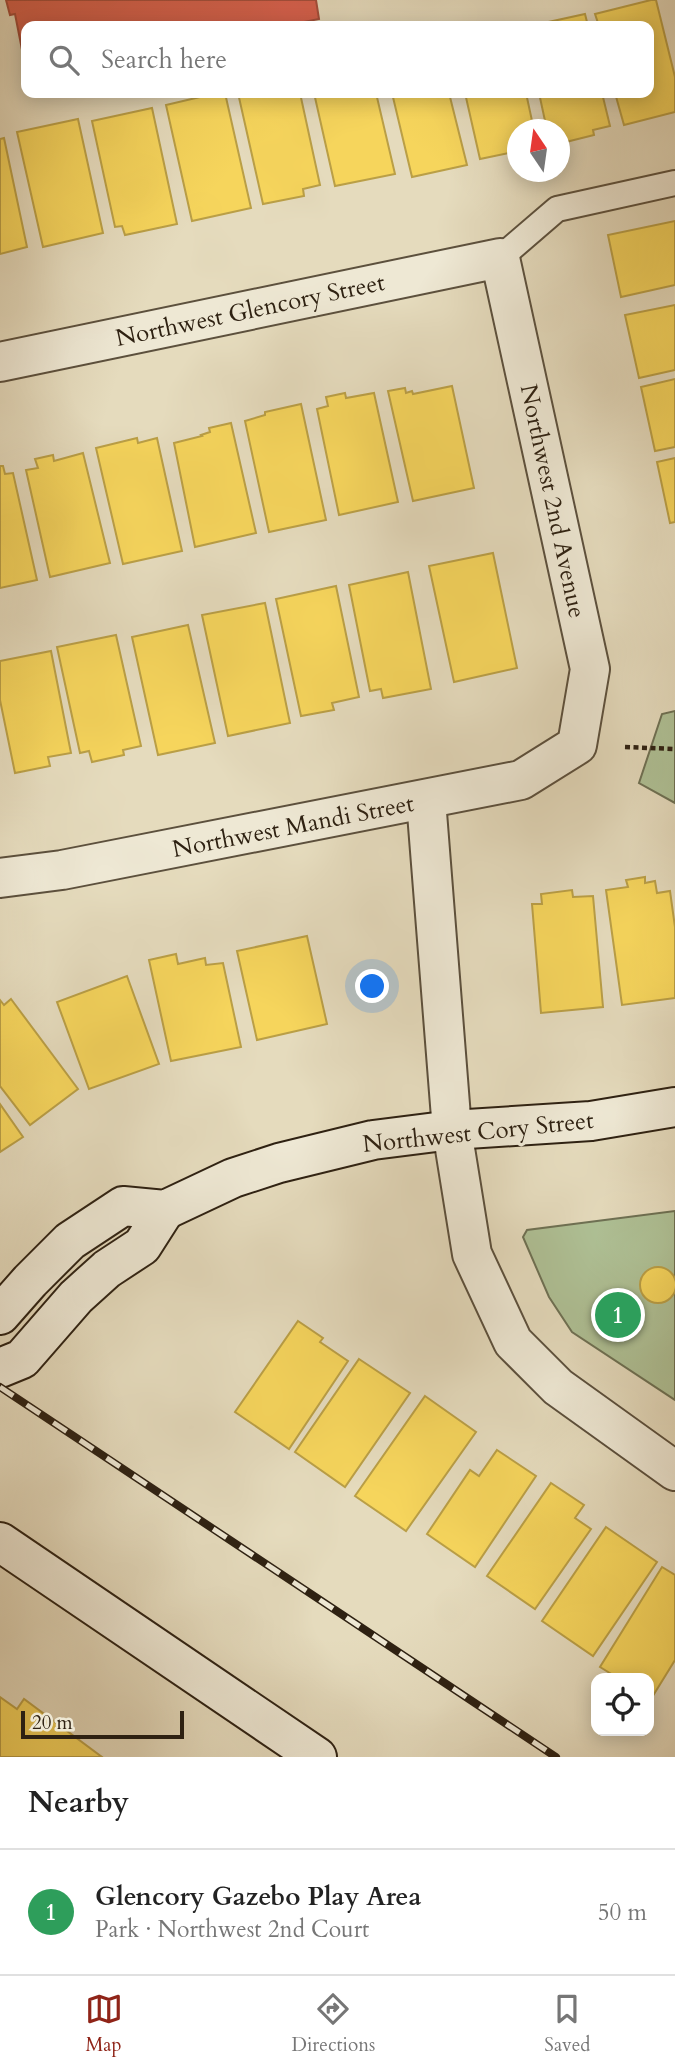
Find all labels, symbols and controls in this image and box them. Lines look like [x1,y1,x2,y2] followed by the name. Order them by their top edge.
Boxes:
[21,21,654,98] search box
[45,41,83,79] icon: search
[101,42,227,77] text: Search here
[507,119,570,182] north arrow
[113,266,388,355] street label: Northwest Glencory Street
[512,381,593,621] street label: Northwest 2nd Avenue
[169,787,417,866] street label: Northwest Mandi Street
[355,969,389,1003] your location
[361,1104,596,1161] street label: Northwest Cory Street
[595,1289,641,1341] pin: 1
[591,1673,654,1736] map controls
[591,1673,654,1736] button: locate
[21,1708,184,1740] scale bar
[32,1710,73,1736] text: 20 m
[28,1782,129,1823] text: Nearby
[95,1879,421,1914] text: Glencory Gazebo Play Area
[45,1897,57,1928] text: 1
[598,1897,647,1928] text: 50 m
[95,1914,369,1945] text: Park · Northwest 2nd Court
[85,1990,123,2058] tab: Map
[292,1990,375,2058] tab: Directions
[544,1990,590,2058] tab: Saved

